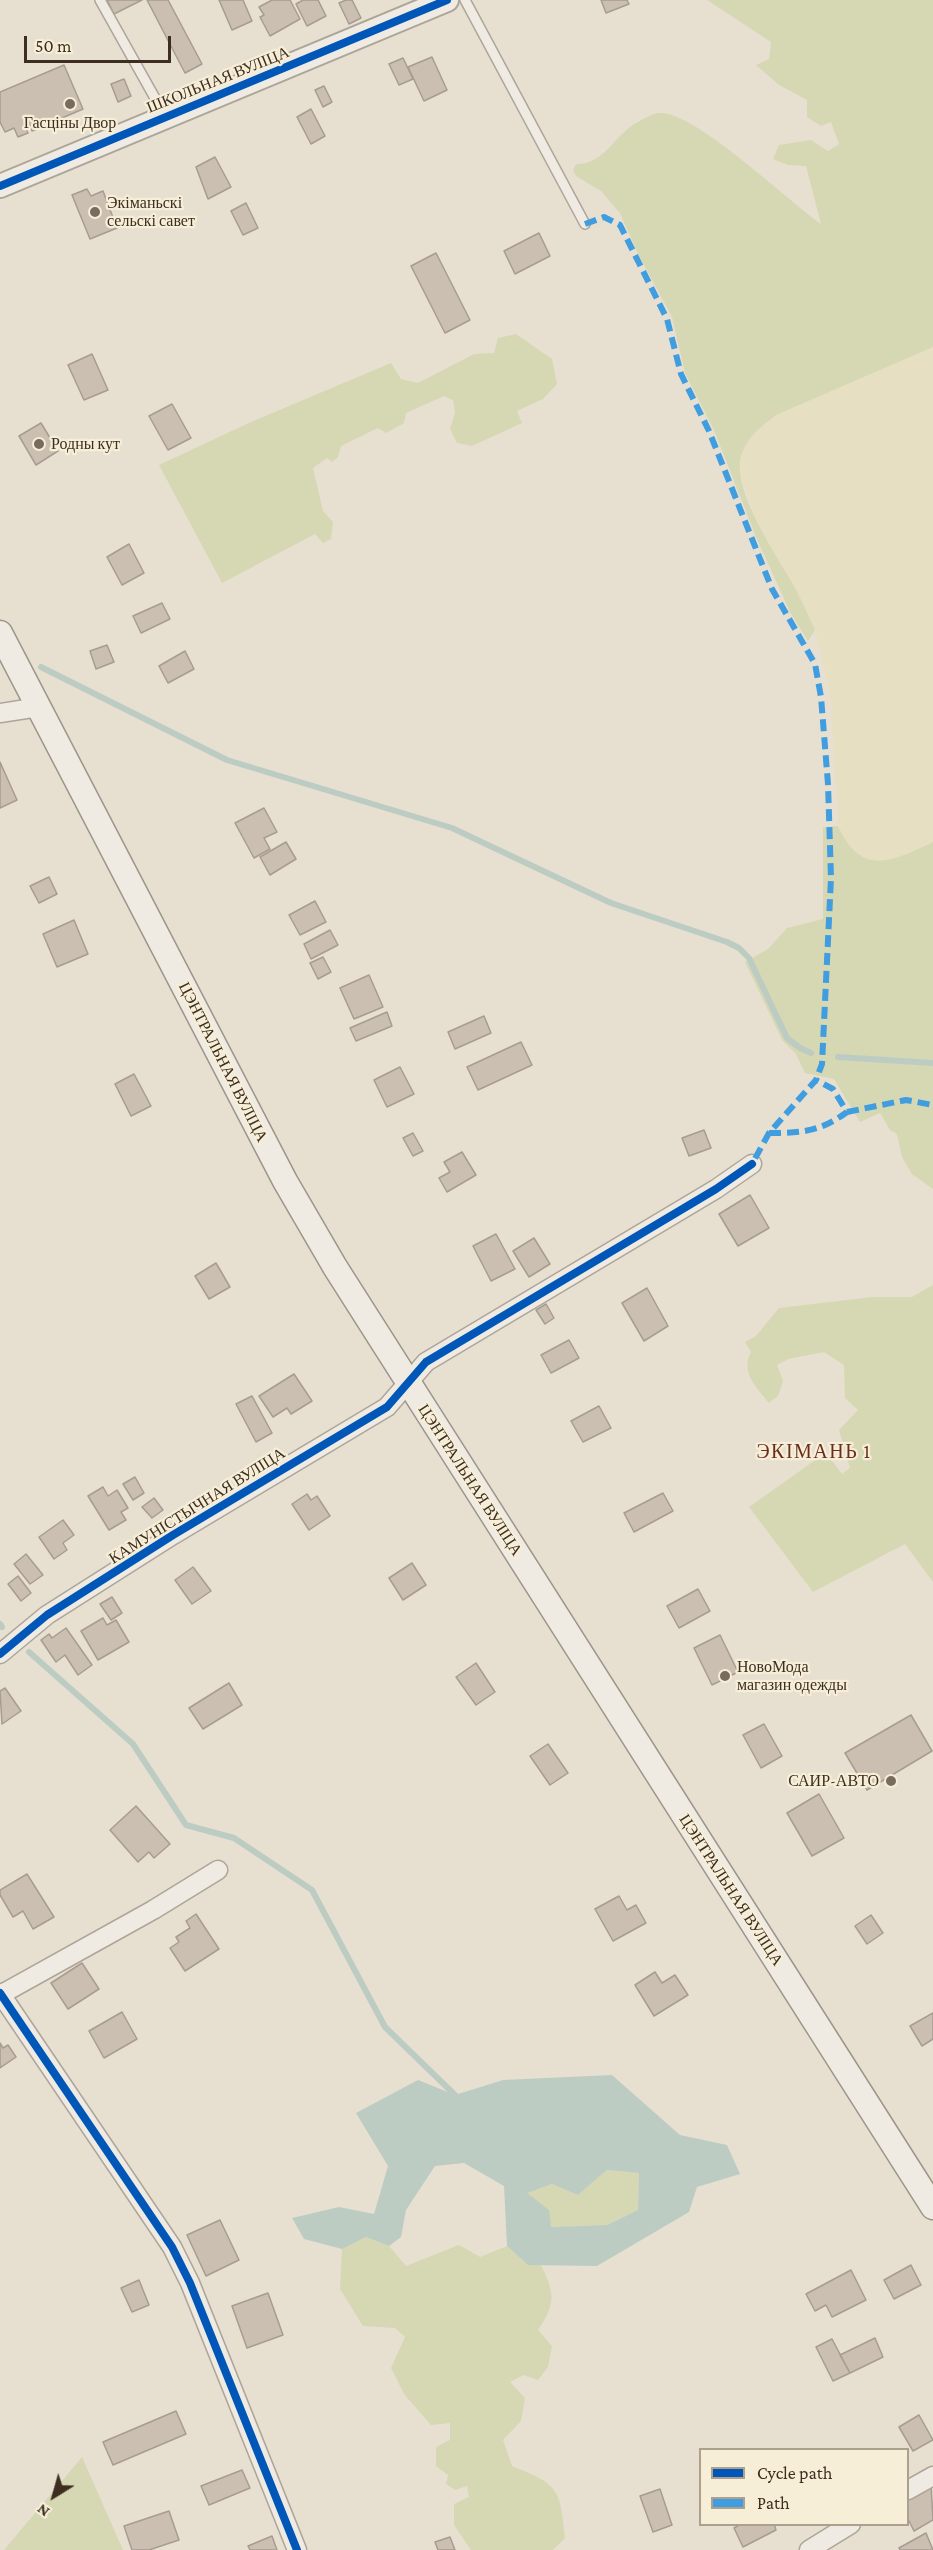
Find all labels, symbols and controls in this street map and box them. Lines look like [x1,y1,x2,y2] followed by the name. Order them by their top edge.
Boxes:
[27,24,174,62] scale bar
[35,36,72,56] text: 50 m
[144,43,292,117] street label: ШКОЛЬНАЯ ВУЛІЦА
[63,97,77,111] marker: Гасціны Двор
[24,113,116,133] place label: Гасціны Двор
[107,193,195,231] place label: Экіманьскі сельскі савет
[88,205,102,219] marker: Экіманьскі сельскі савет
[51,434,120,454] place label: Родны кут
[32,437,46,451] marker: Родны кут
[174,979,272,1145] street label: ЦЭНТРАЛЬНАЯ ВУЛІЦА
[414,1401,526,1559] street label: ЦЭНТРАЛЬНАЯ ВУЛІЦА
[756,1440,872,1464] district label: ЭКІМАНЬ 1
[105,1444,289,1568] street label: КАМУНІСТЫЧНАЯ ВУЛІЦА
[737,1657,847,1695] place label: НовоМода магазин одежды
[718,1669,732,1683] marker: НовоМода магазин одежды
[788,1771,879,1791] place label: САИР-АВТО
[884,1774,898,1788] marker: САИР-АВТО
[675,1811,787,1969] street label: ЦЭНТРАЛЬНАЯ ВУЛІЦА
[699,2448,909,2526] legend
[757,2463,832,2483] text: Cycle path
[24,2466,84,2526] north arrow
[757,2493,790,2513] text: Path
[33,2501,52,2521] text: N

